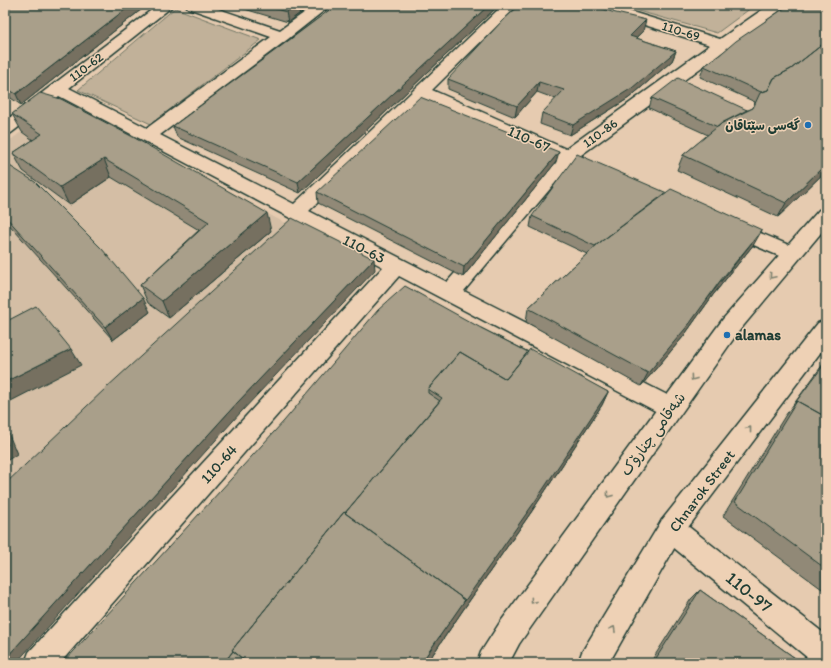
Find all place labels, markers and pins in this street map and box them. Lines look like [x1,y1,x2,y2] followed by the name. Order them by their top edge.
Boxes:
[725,117,800,134] place label: گەسی سێتاقان
[803,120,813,130] marker: گەسی سێتاقان
[735,326,781,344] place label: alamas
[722,330,732,340] marker: alamas

